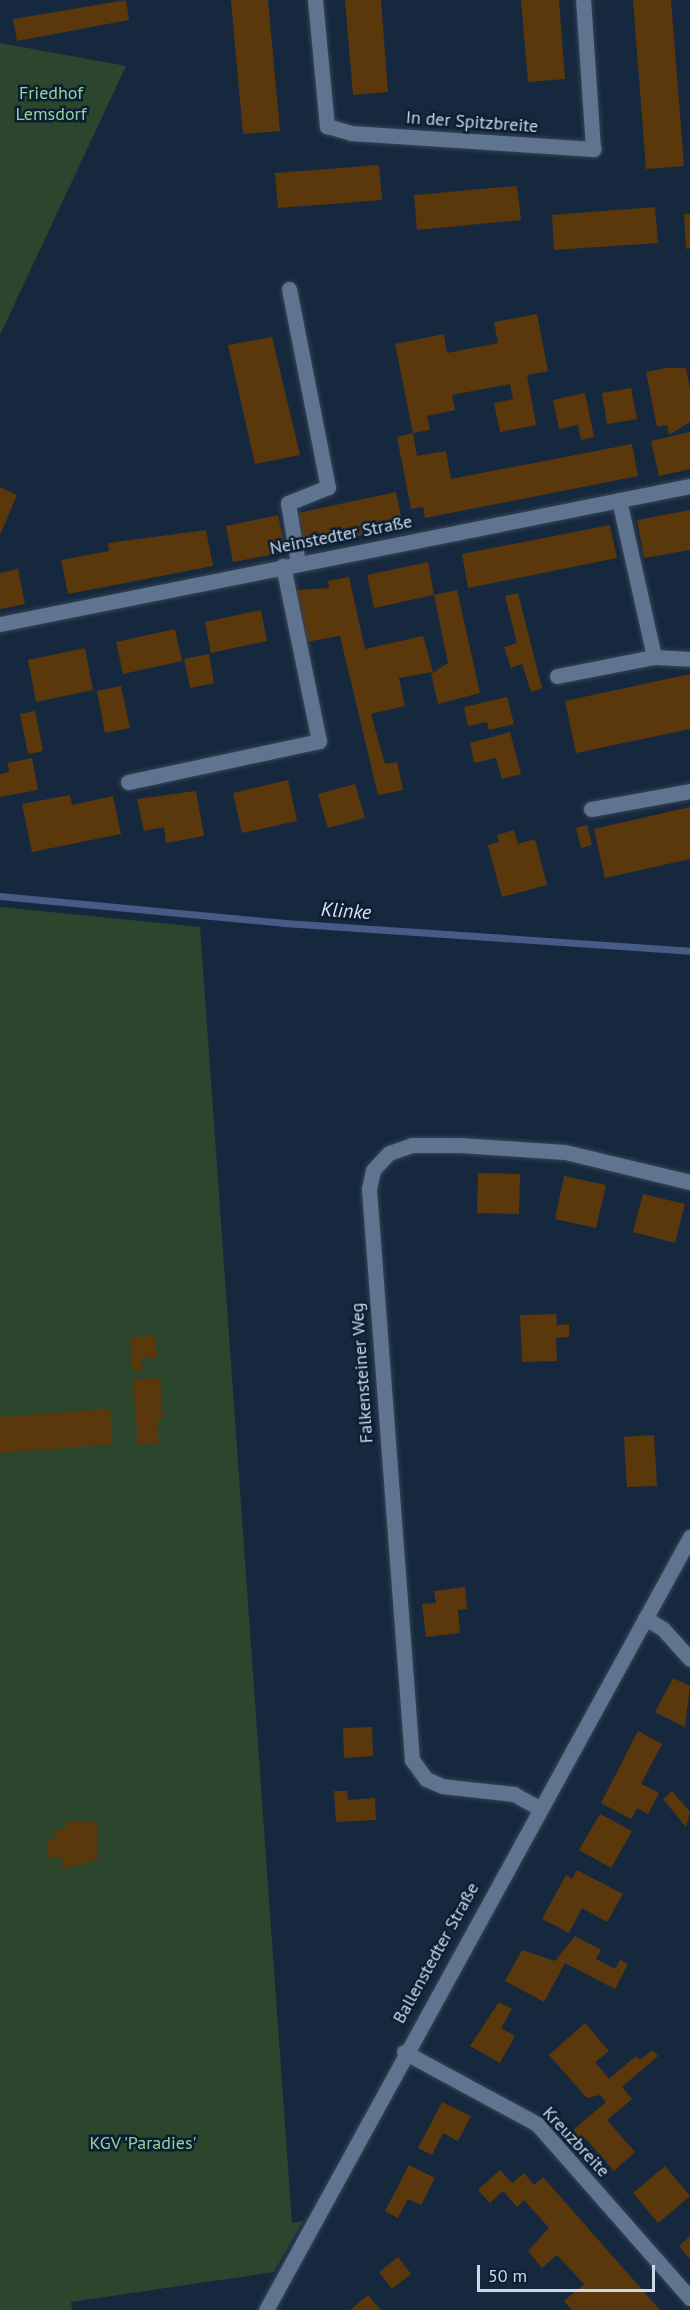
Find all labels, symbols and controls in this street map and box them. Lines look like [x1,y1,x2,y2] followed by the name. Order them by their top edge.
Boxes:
[16,83,86,125] park label: Friedhof Lemsdorf
[405,107,539,137] street label: In der Spitzbreite
[268,511,414,559] street label: Neinstedter Straße
[320,897,372,925] water label: Klinke
[346,1302,378,1444] street label: Falkensteiner Weg
[388,1879,484,2027] street label: Ballenstedter Straße
[538,2102,614,2182] street label: Kreuzbreite
[89,2132,197,2154] park label: KGV 'Paradies'
[480,2253,658,2291] scale bar
[488,2264,527,2287] text: 50 m

